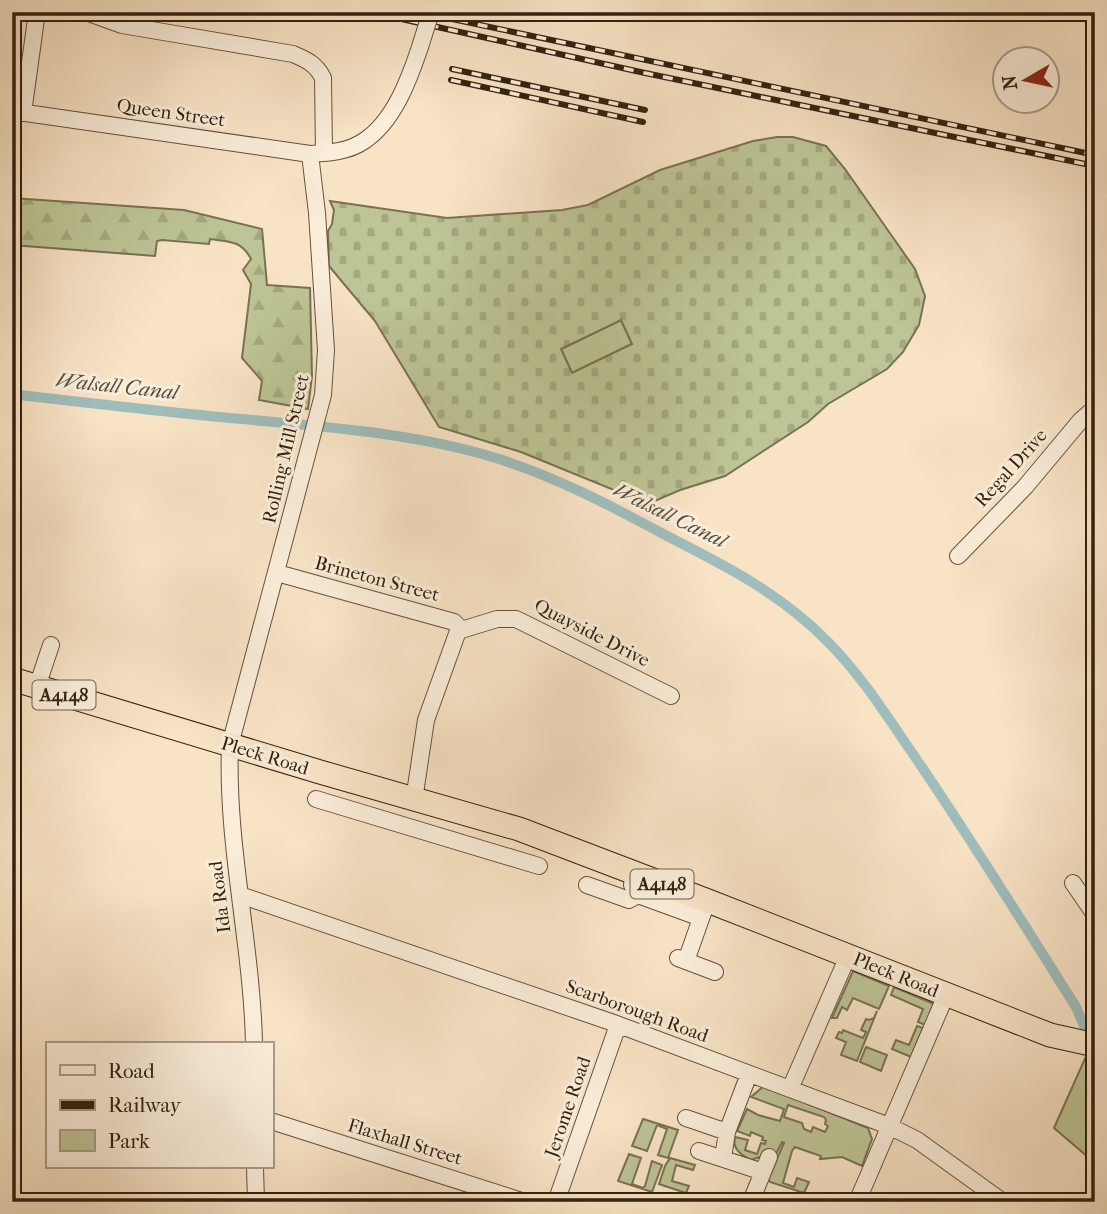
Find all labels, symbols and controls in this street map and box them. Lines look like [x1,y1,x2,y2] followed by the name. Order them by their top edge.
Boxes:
[992,46,1062,116] north arrow
[998,73,1022,91] text: N
[115,94,227,132] street label: Queen Street
[55,368,182,405] water label: Walsall Canal
[258,372,314,526] street label: Rolling Mill Street
[970,424,1052,512] street label: Regal Drive
[610,477,733,554] water label: Walsall Canal
[312,552,442,606] street label: Brineton Street
[531,594,653,672] street label: Quayside Drive
[32,680,96,710] road number: A4148
[219,732,312,780] street label: Pleck Road
[205,859,235,934] street label: Ida Road
[630,870,694,898] road number: A4148
[850,948,943,1002] street label: Pleck Road
[563,975,712,1047] street label: Scarborough Road
[46,1042,273,1168] legend
[540,1053,596,1162] street label: Jerome Road
[108,1059,155,1083] text: Road
[108,1093,182,1117] text: Railway
[345,1114,465,1170] street label: Flaxhall Street
[108,1129,150,1153] text: Park

